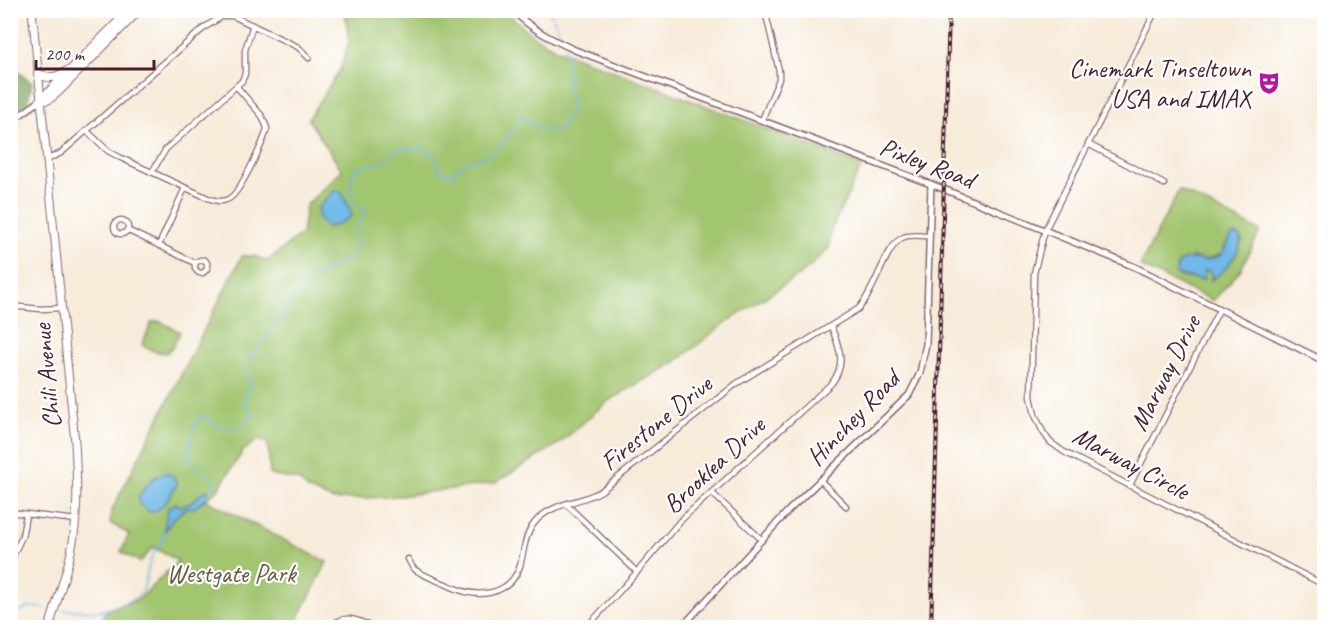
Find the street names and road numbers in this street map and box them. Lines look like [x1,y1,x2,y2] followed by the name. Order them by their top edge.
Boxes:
[875,130,982,197] street label: Pixley Road
[1122,308,1209,436] street label: Marway Drive
[25,321,69,430] street label: Chili Avenue
[799,360,909,473] street label: Hinchey Road
[593,367,720,478] street label: Firestone Drive
[656,408,773,521] street label: Brooklea Drive
[1067,419,1197,509] street label: Marway Circle

